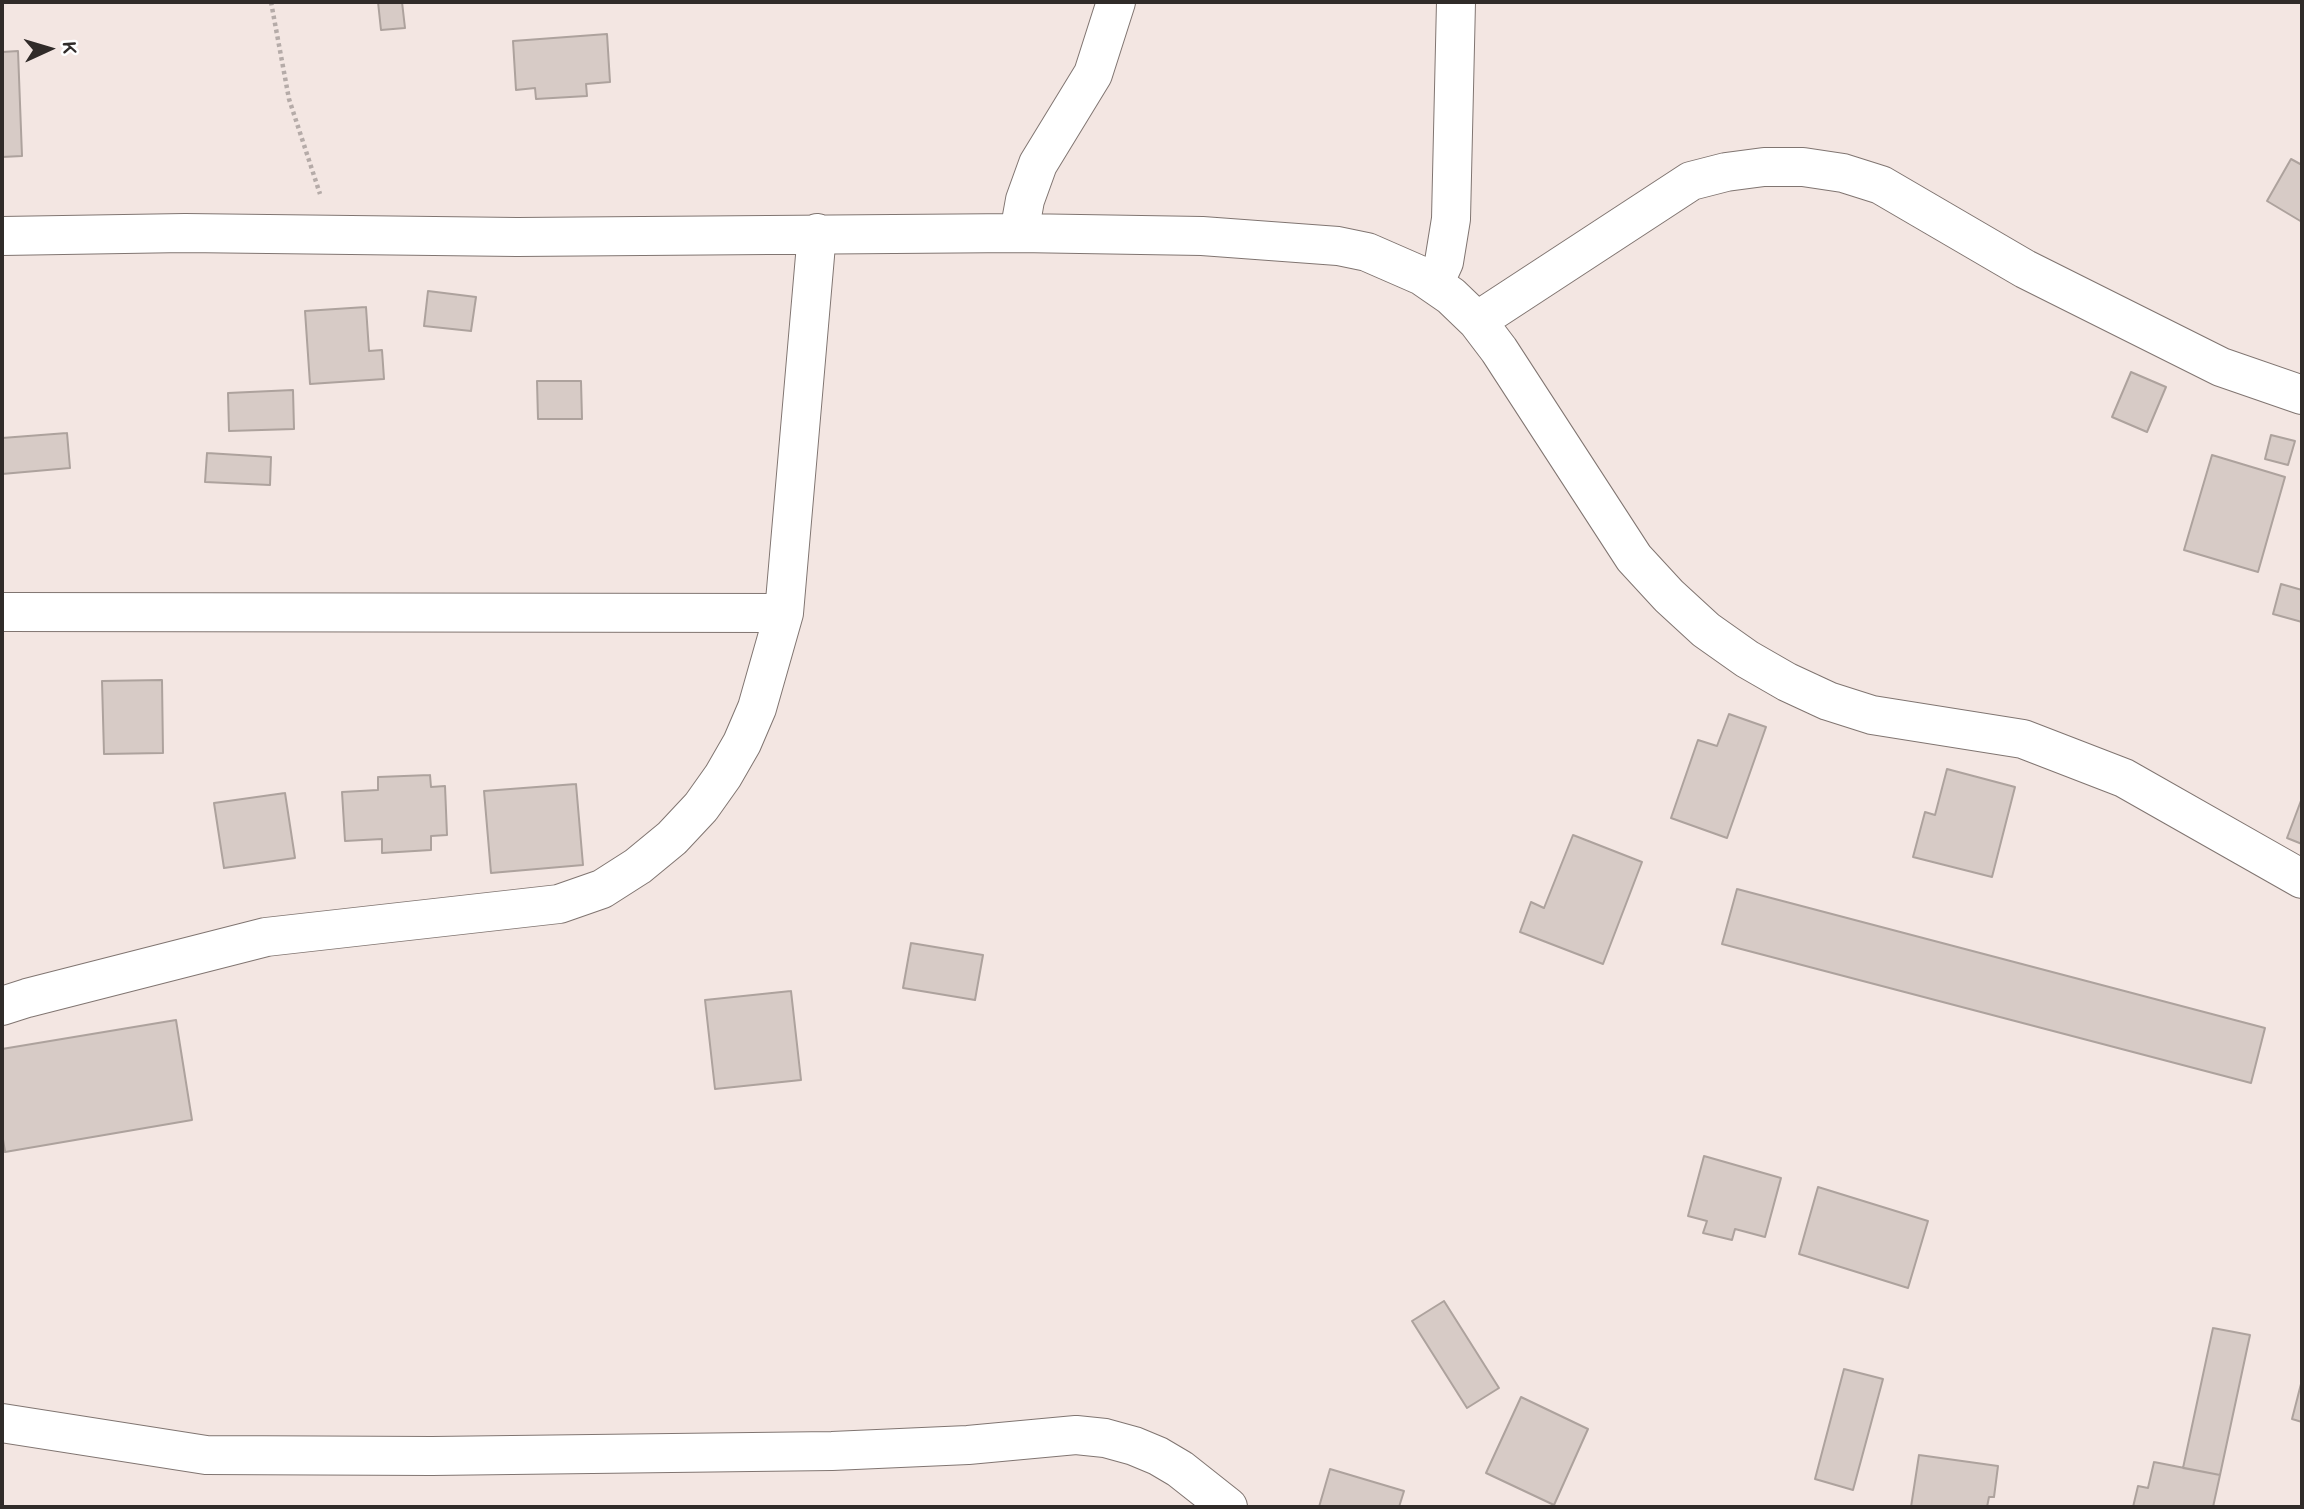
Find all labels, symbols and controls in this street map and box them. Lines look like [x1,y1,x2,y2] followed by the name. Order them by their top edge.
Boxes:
[14,14,84,84] north arrow
[58,40,82,55] text: K

